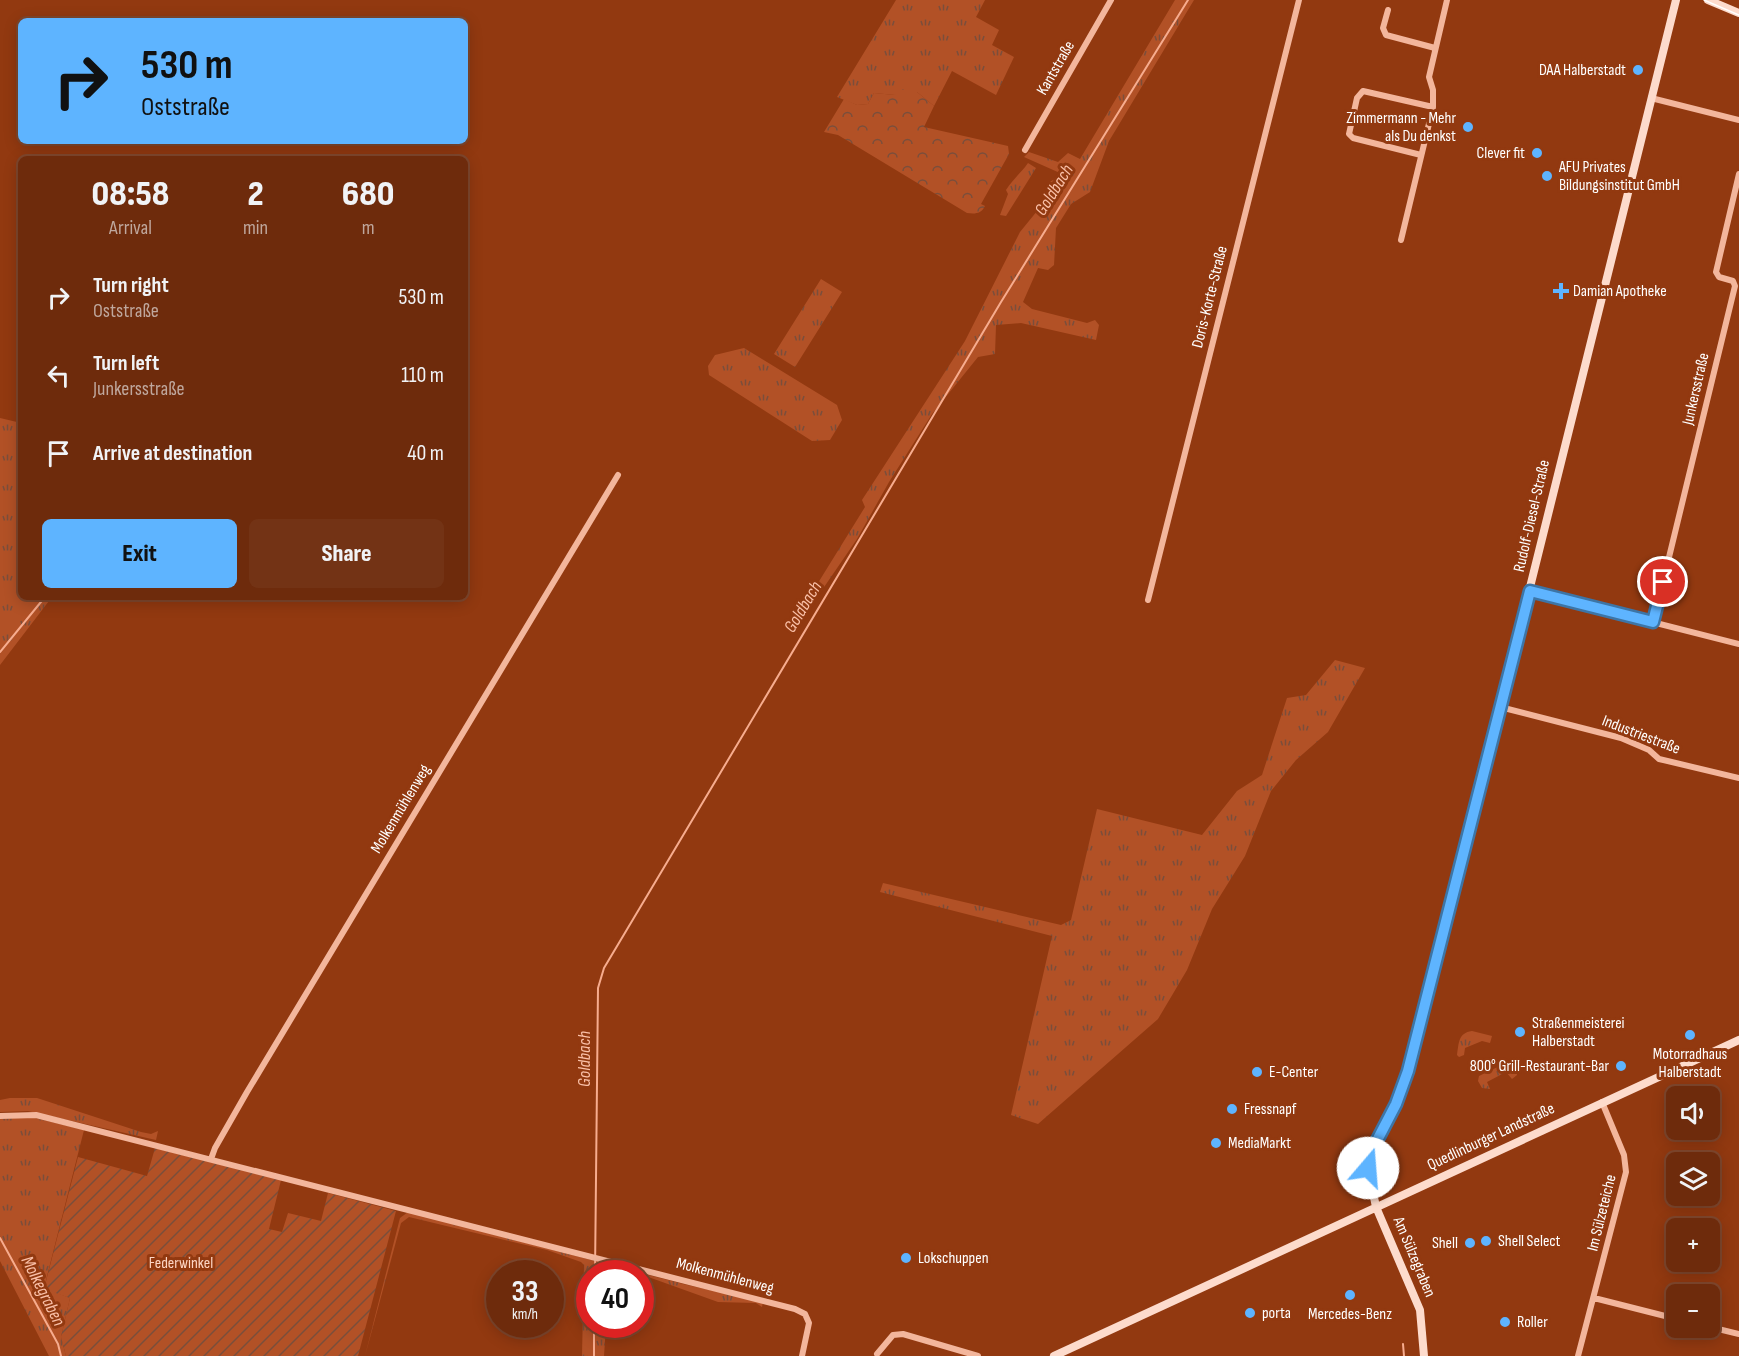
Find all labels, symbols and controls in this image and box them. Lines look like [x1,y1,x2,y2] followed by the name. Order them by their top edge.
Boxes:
[1033,38,1079,98] street label: Kantstraße
[141,40,233,91] text: 530 m
[42,42,120,120] icon: right
[1539,61,1626,80] place label: DAA Halberstadt
[1631,63,1645,77] marker: DAA Halberstadt
[141,91,230,123] text: Oststraße
[1346,109,1456,146] place label: Zimmermann - Mehr als Du denkst
[1461,120,1475,134] marker: Zimmermann - Mehr als Du denkst
[1476,144,1525,163] place label: Clever fit
[1530,146,1544,160] marker: Clever fit
[1558,158,1680,195] place label: AFU Privates Bildungsinstitut GmbH
[1030,160,1078,219] water label: Goldbach
[1540,169,1554,183] marker: AFU Privates Bildungsinstitut GmbH
[92,173,169,216] text: 08:58
[247,173,264,216] text: 2
[342,173,394,216] text: 680
[109,216,152,240] text: Arrival
[243,216,268,240] text: min
[362,216,374,240] text: m
[1188,244,1232,350] street label: Doris-Korte-Straße
[93,272,169,299] text: Turn right
[42,281,75,314] icon: right
[1573,282,1667,301] place label: Damian Apotheke
[399,284,444,311] text: 530 m
[1554,284,1568,298] marker: Damian Apotheke
[93,299,159,323] text: Oststraße
[93,350,159,377] text: Turn left
[1678,351,1714,428] street label: Junkersstraße
[42,359,75,392] icon: left
[401,362,444,389] text: 110 m
[93,377,185,401] text: Junkersstraße
[42,437,75,470] icon: arrive
[93,440,252,467] text: Arrive at destination
[407,440,444,467] text: 40 m
[1510,458,1554,574] street label: Rudolf-Diesel-Straße
[42,519,237,588] button: Exit
[249,519,444,588] button: Share
[1637,556,1688,607] pin
[1646,565,1679,598] icon: arrive
[780,577,827,636] water label: Goldbach
[1599,711,1683,759] street label: Industriestraße
[367,761,435,857] street label: Molkenmühlenweg
[1532,1014,1625,1051] place label: Straßenmeisterei Halberstadt
[1513,1025,1527,1039] marker: Straßenmeisterei Halberstadt
[1683,1028,1697,1042] marker: Motorradhaus Halberstadt
[574,1031,595,1087] water label: Goldbach
[1653,1045,1728,1082] place label: Motorradhaus Halberstadt
[1470,1057,1609,1076] place label: 800° Grill-Restaurant-Bar
[1614,1059,1628,1073] marker: 800° Grill-Restaurant-Bar
[1269,1063,1319,1082] place label: E-Center
[1250,1065,1264,1079] marker: E-Center
[1666,1086,1720,1338] map controls
[1666,1086,1720,1140] button: sound
[1424,1099,1558,1175] street label: Quedlinburger Landstraße
[1244,1100,1297,1119] place label: Fressnapf
[1225,1102,1239,1116] marker: Fressnapf
[1228,1134,1291,1153] place label: MediaMarkt
[1209,1136,1223,1150] marker: MediaMarkt
[1336,1136,1400,1200] position arrow
[1666,1152,1720,1206] button: layers
[1583,1173,1621,1253] street label: Im Sülzeteiche
[1388,1213,1439,1300] street label: Am Sülzegraben
[1666,1218,1720,1272] button: +
[1498,1232,1561,1251] place label: Shell Select
[1432,1234,1458,1253] place label: Shell
[1479,1234,1493,1248] marker: Shell Select
[1463,1236,1477,1250] marker: Shell
[918,1249,988,1268] place label: Lokschuppen
[899,1251,913,1265] marker: Lokschuppen
[16,1252,70,1330] water label: Molkegraben
[149,1254,213,1273] park label: Federwinkel
[674,1254,776,1298] street label: Molkenmühlenweg
[576,1260,654,1338] speed limit sign: 40
[512,1274,538,1310] text: 33
[1666,1284,1720,1338] button: −
[1343,1288,1357,1302] marker: Mercedes-Benz
[1262,1304,1291,1323] place label: porta
[512,1305,538,1324] text: km/h
[1308,1305,1392,1324] place label: Mercedes-Benz
[1243,1306,1257,1320] marker: porta
[1517,1313,1548,1332] place label: Roller
[1498,1315,1512,1329] marker: Roller

